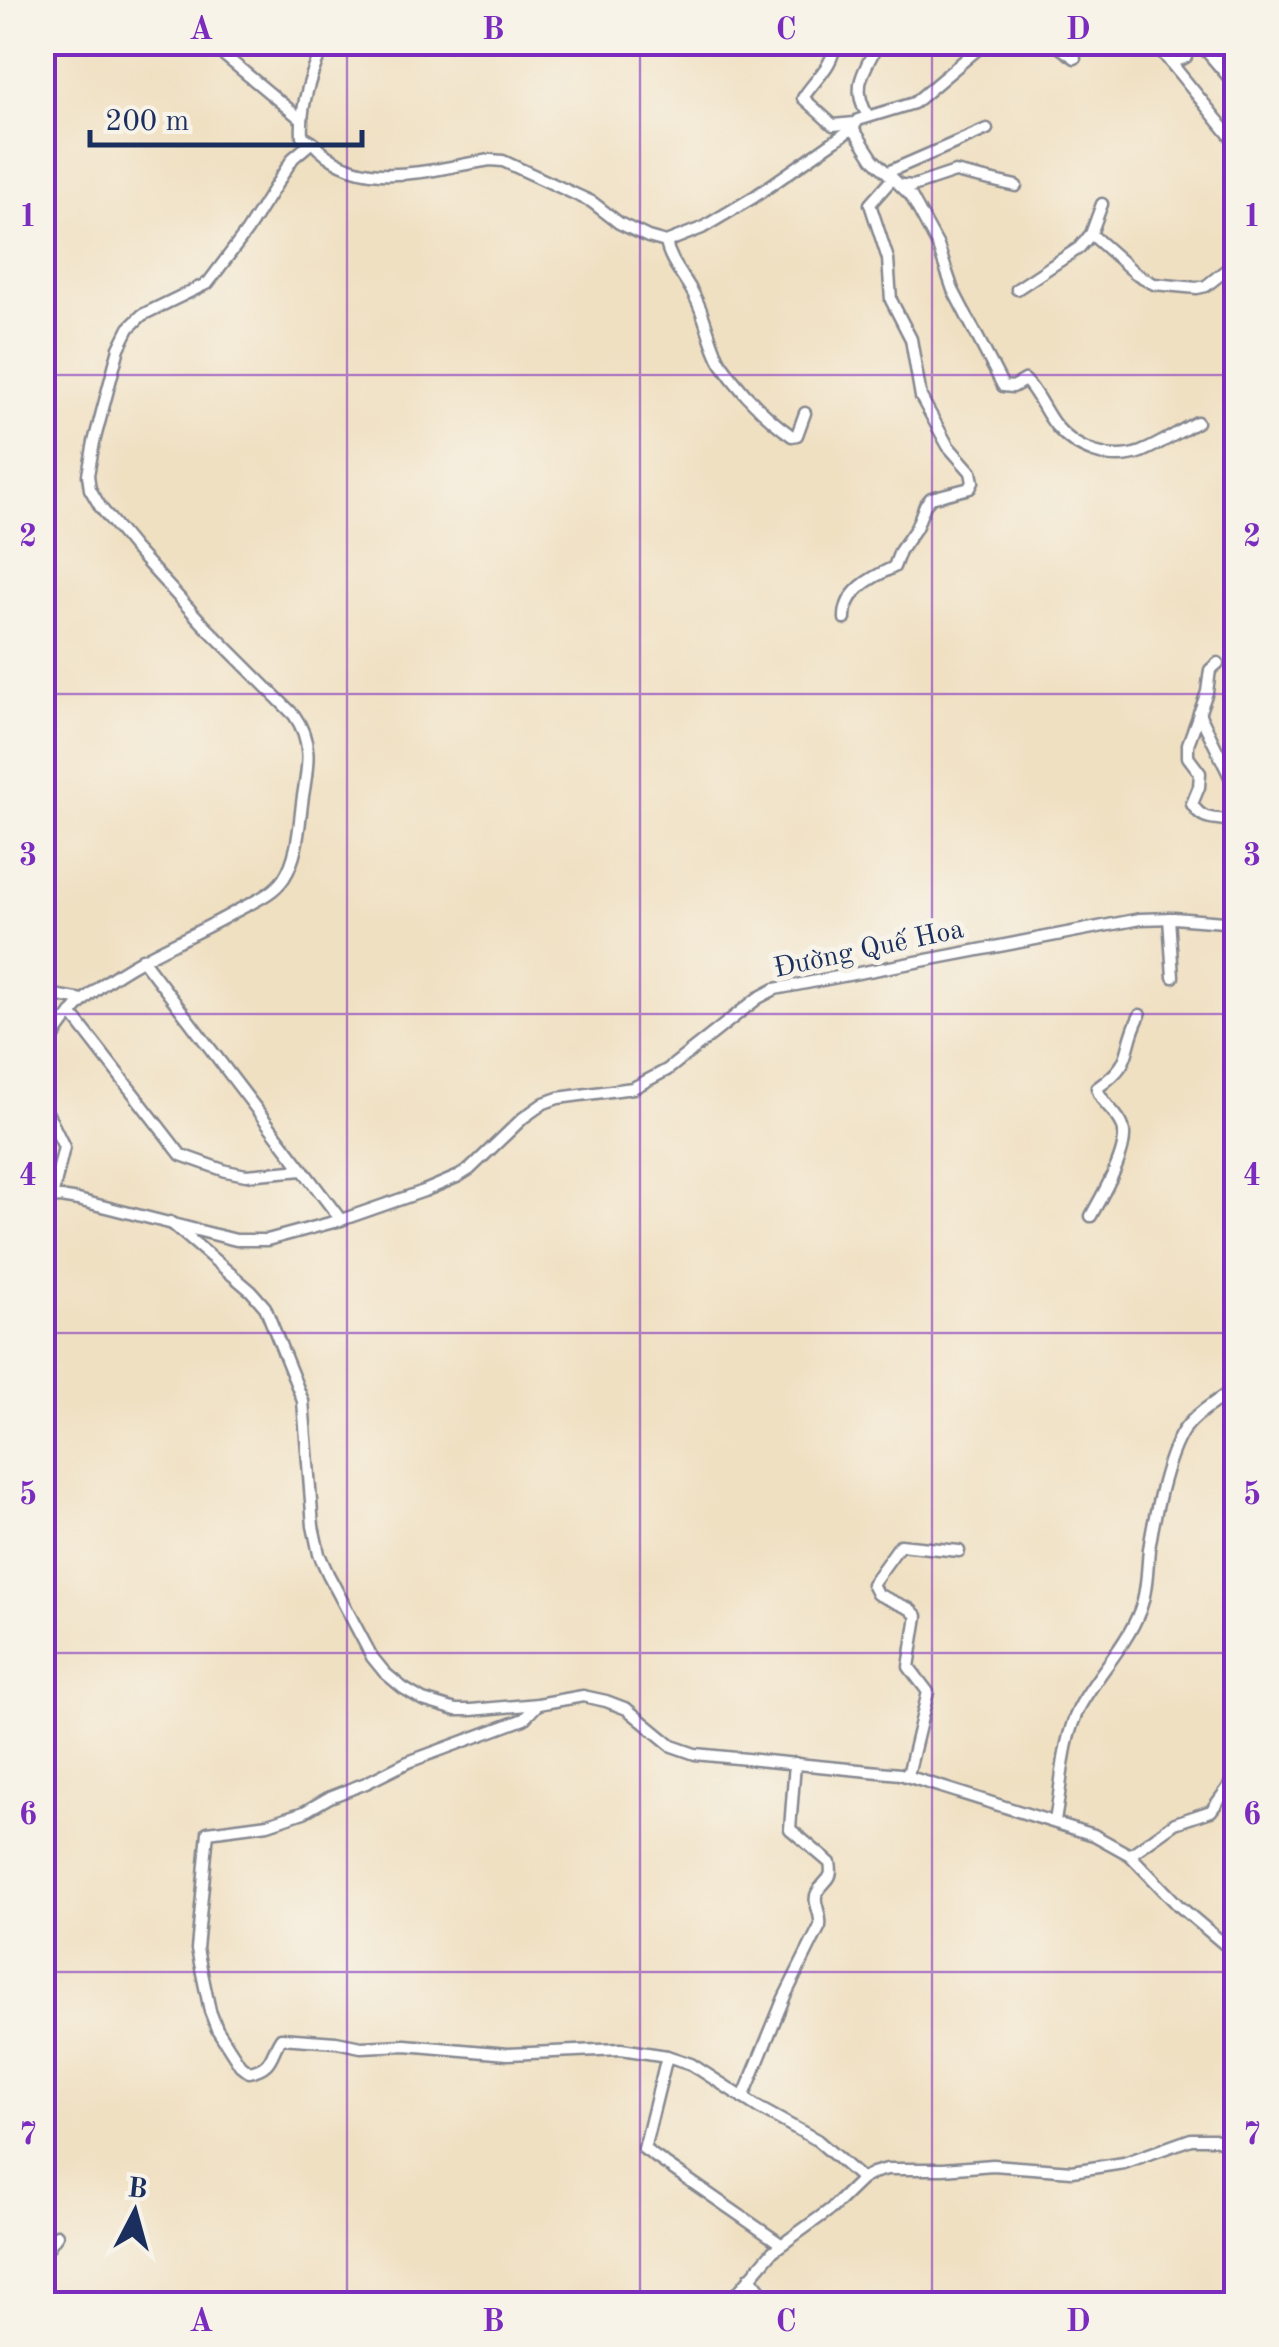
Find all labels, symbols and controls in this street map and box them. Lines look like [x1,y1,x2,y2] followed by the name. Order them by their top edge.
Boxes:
[189,15,213,47] text: A
[482,15,504,47] text: B
[775,15,797,47] text: C
[1065,15,1091,47] text: D
[90,85,362,147] scale bar
[105,107,189,137] text: 200 m
[19,202,37,234] text: 1
[1243,202,1261,234] text: 1
[19,522,37,554] text: 2
[1243,522,1261,554] text: 2
[19,841,37,873] text: 3
[1243,841,1261,873] text: 3
[771,915,967,984] street label: Đường Quế Hoa
[19,1161,37,1193] text: 4
[1243,1161,1261,1193] text: 4
[19,1480,37,1512] text: 5
[1243,1480,1261,1512] text: 5
[19,1800,37,1832] text: 6
[1243,1800,1261,1832] text: 6
[19,2120,37,2152] text: 7
[1243,2120,1261,2152] text: 7
[85,2162,185,2262] north arrow
[126,2175,149,2205] text: B
[189,2307,213,2339] text: A
[482,2307,504,2339] text: B
[775,2307,797,2339] text: C
[1065,2307,1091,2339] text: D

